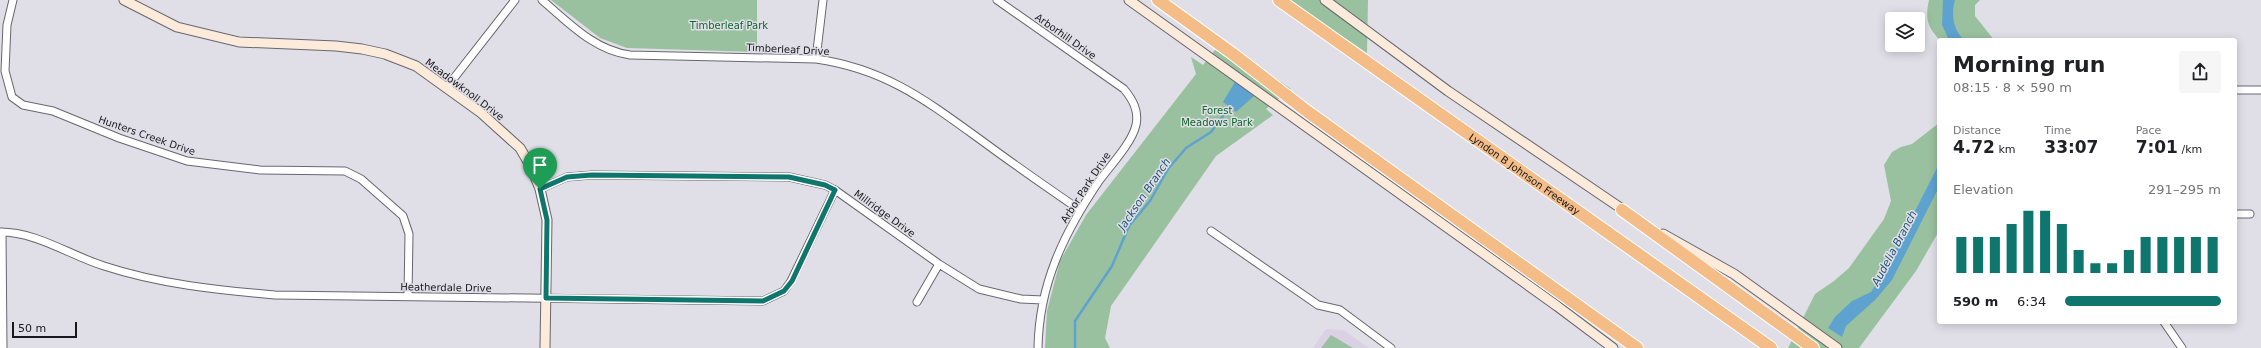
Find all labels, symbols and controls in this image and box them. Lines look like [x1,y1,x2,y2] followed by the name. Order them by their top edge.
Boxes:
[1033,11,1098,62] street label: Arborhill Drive
[1885,12,1925,52] map controls
[1885,12,1925,52] button: layers
[689,20,768,31] park label: Timberleaf Park
[745,42,830,57] street label: Timberleaf Drive
[2179,51,2221,93] button: share
[1953,52,2105,77] text: Morning run
[423,56,506,122] street label: Meadowknoll Drive
[1953,80,2072,95] text: 08:15 · 8 × 590 m
[1181,105,1253,128] park label: Forest Meadows Park
[97,114,197,157] street label: Hunters Creek Drive
[1953,124,2001,137] text: Distance
[2044,124,2071,137] text: Time
[2136,124,2161,137] text: Pace
[1467,131,1582,217] street label: Lyndon B Johnson Freeway
[1953,137,1995,157] text: 4.72
[2044,137,2098,157] text: 33:07
[2136,137,2178,157] text: 7:01
[1995,143,2016,156] text: km
[2178,143,2202,156] text: /km
[523,148,557,189] pin
[1058,150,1112,225] street label: Arbor Park Drive
[529,154,551,176] icon: arrive
[1114,156,1173,234] water label: Jackson Branch
[1953,182,2013,197] text: Elevation
[2148,182,2221,197] text: 291–295 m
[852,188,917,239] street label: Millridge Drive
[1869,208,1920,289] water label: Audelia Branch
[400,281,492,294] street label: Heatherdale Drive
[1953,294,1998,309] text: 590 m
[2017,294,2046,309] text: 6:34
[12,320,77,339] scale bar
[18,322,46,335] text: 50 m

